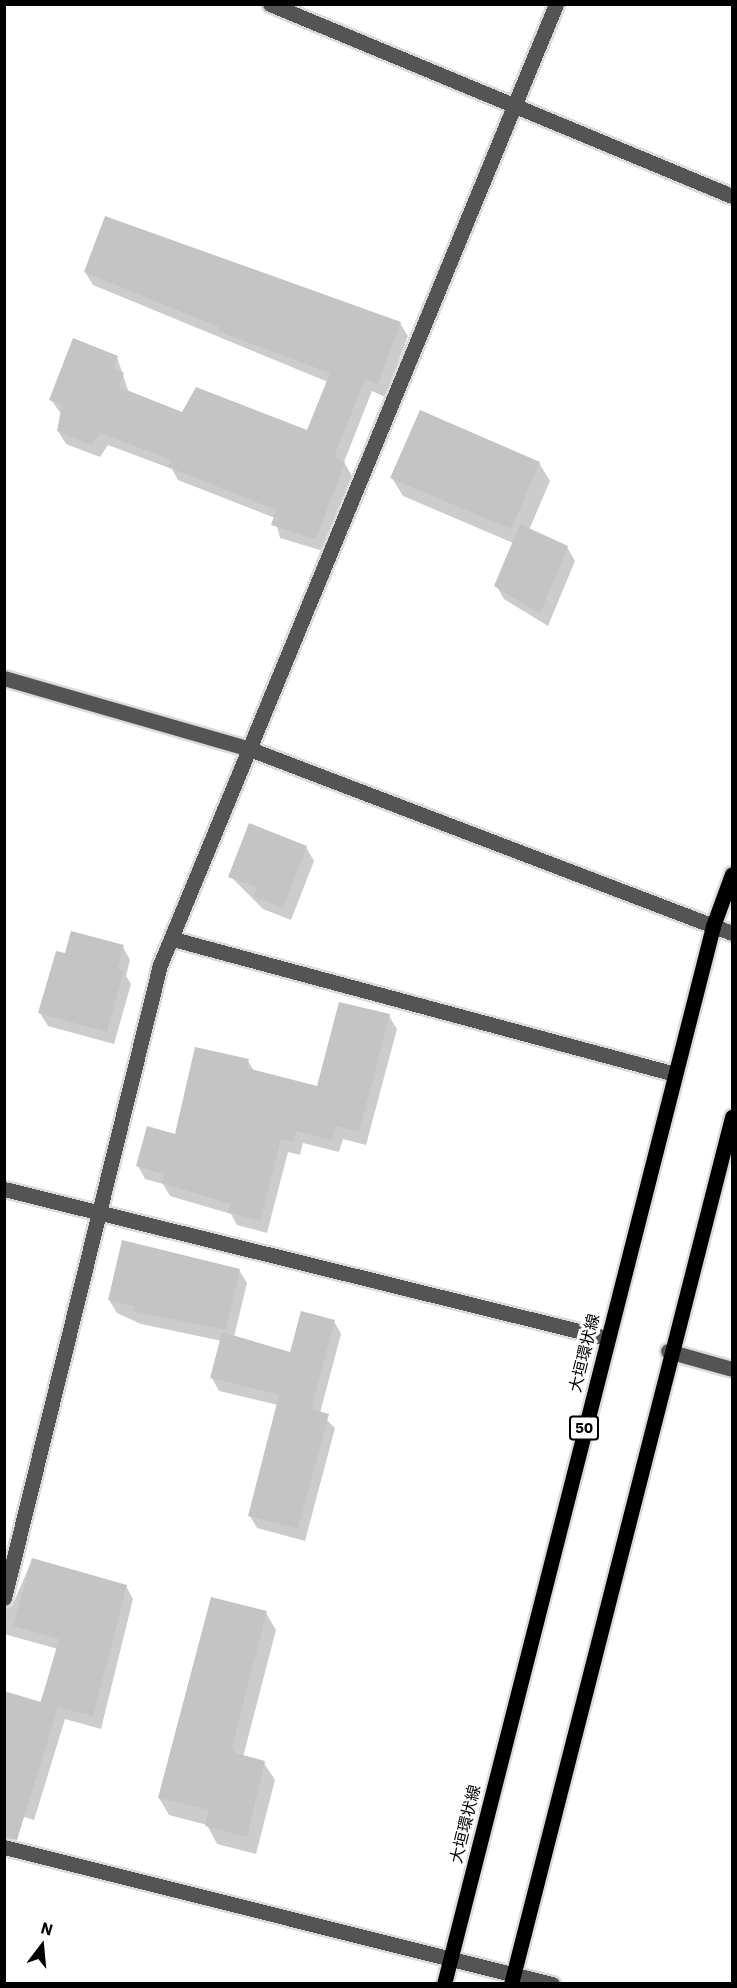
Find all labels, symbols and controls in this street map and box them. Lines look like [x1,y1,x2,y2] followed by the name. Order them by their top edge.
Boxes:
[565,1312,603,1394] street label: 大垣環状線
[569,1416,599,1440] road number: 50
[446,1783,484,1865] street label: 大垣環状線
[12,1916,72,1976] north arrow
[39,1917,55,1940] text: N

